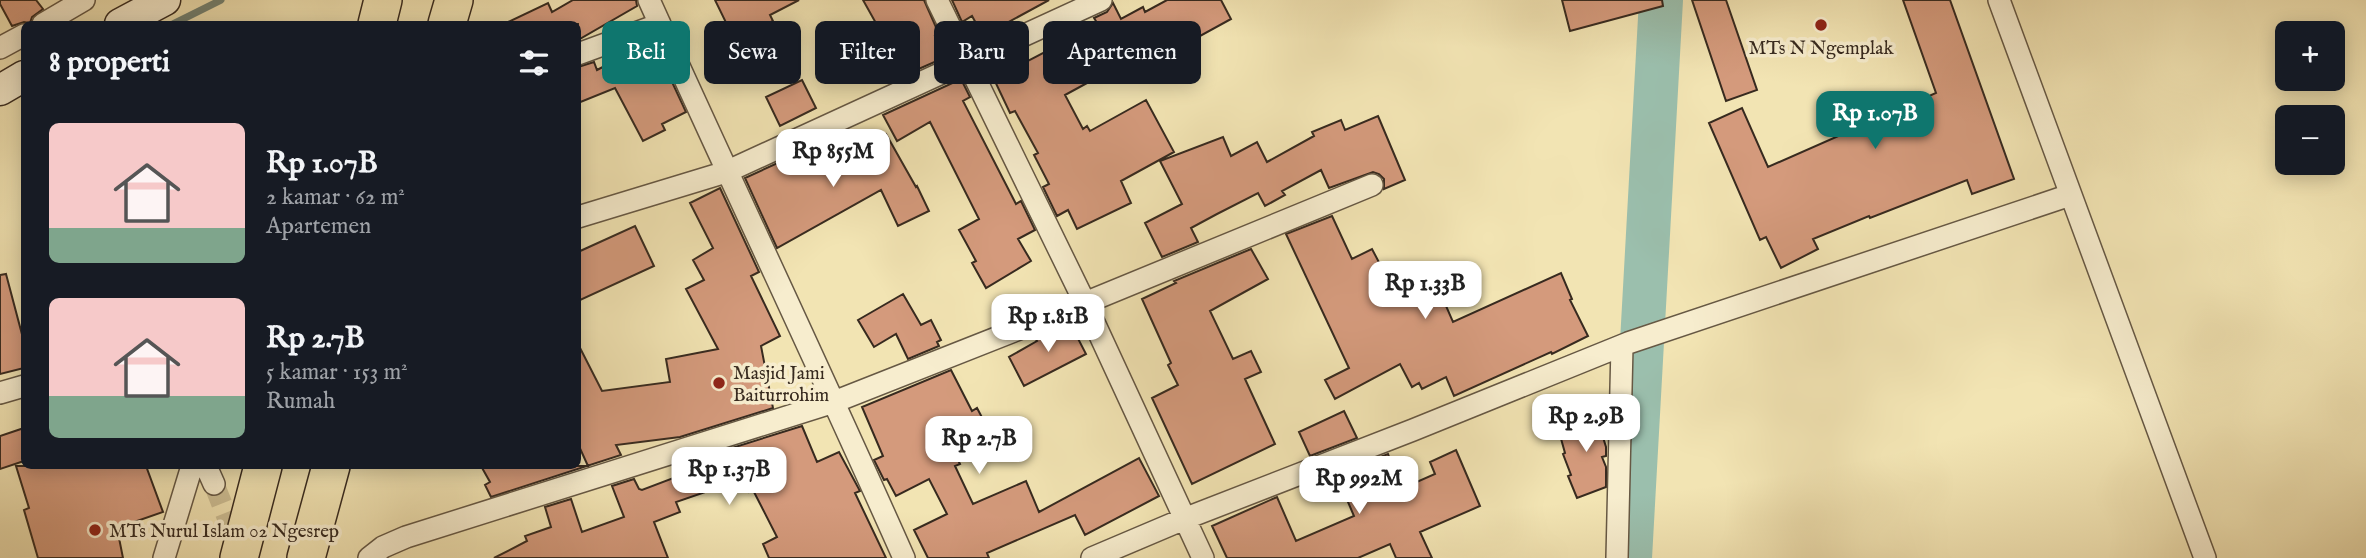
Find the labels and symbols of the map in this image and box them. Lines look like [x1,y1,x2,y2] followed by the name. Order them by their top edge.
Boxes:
[1813,17,1829,33] marker: MTs N Ngemplak
[1748,37,1894,61] place label: MTs N Ngemplak
[1803,92,1947,151] pin: Rp 1.07B
[768,130,898,189] pin: Rp 855M
[1353,262,1497,321] pin: Rp 1.33B
[976,294,1120,354] pin: Rp 1.81B
[733,362,829,408] place label: Masjid Jami Baiturrohim
[711,375,727,391] marker: Masjid Jami Baiturrohim
[1521,394,1651,454] pin: Rp 2.9B
[914,416,1044,476] pin: Rp 2.7B
[657,448,801,507] pin: Rp 1.37B
[1294,456,1424,516] pin: Rp 992M
[109,520,339,544] place label: MTs Nurul Islam 02 Ngesrep
[87,522,103,538] marker: MTs Nurul Islam 02 Ngesrep

